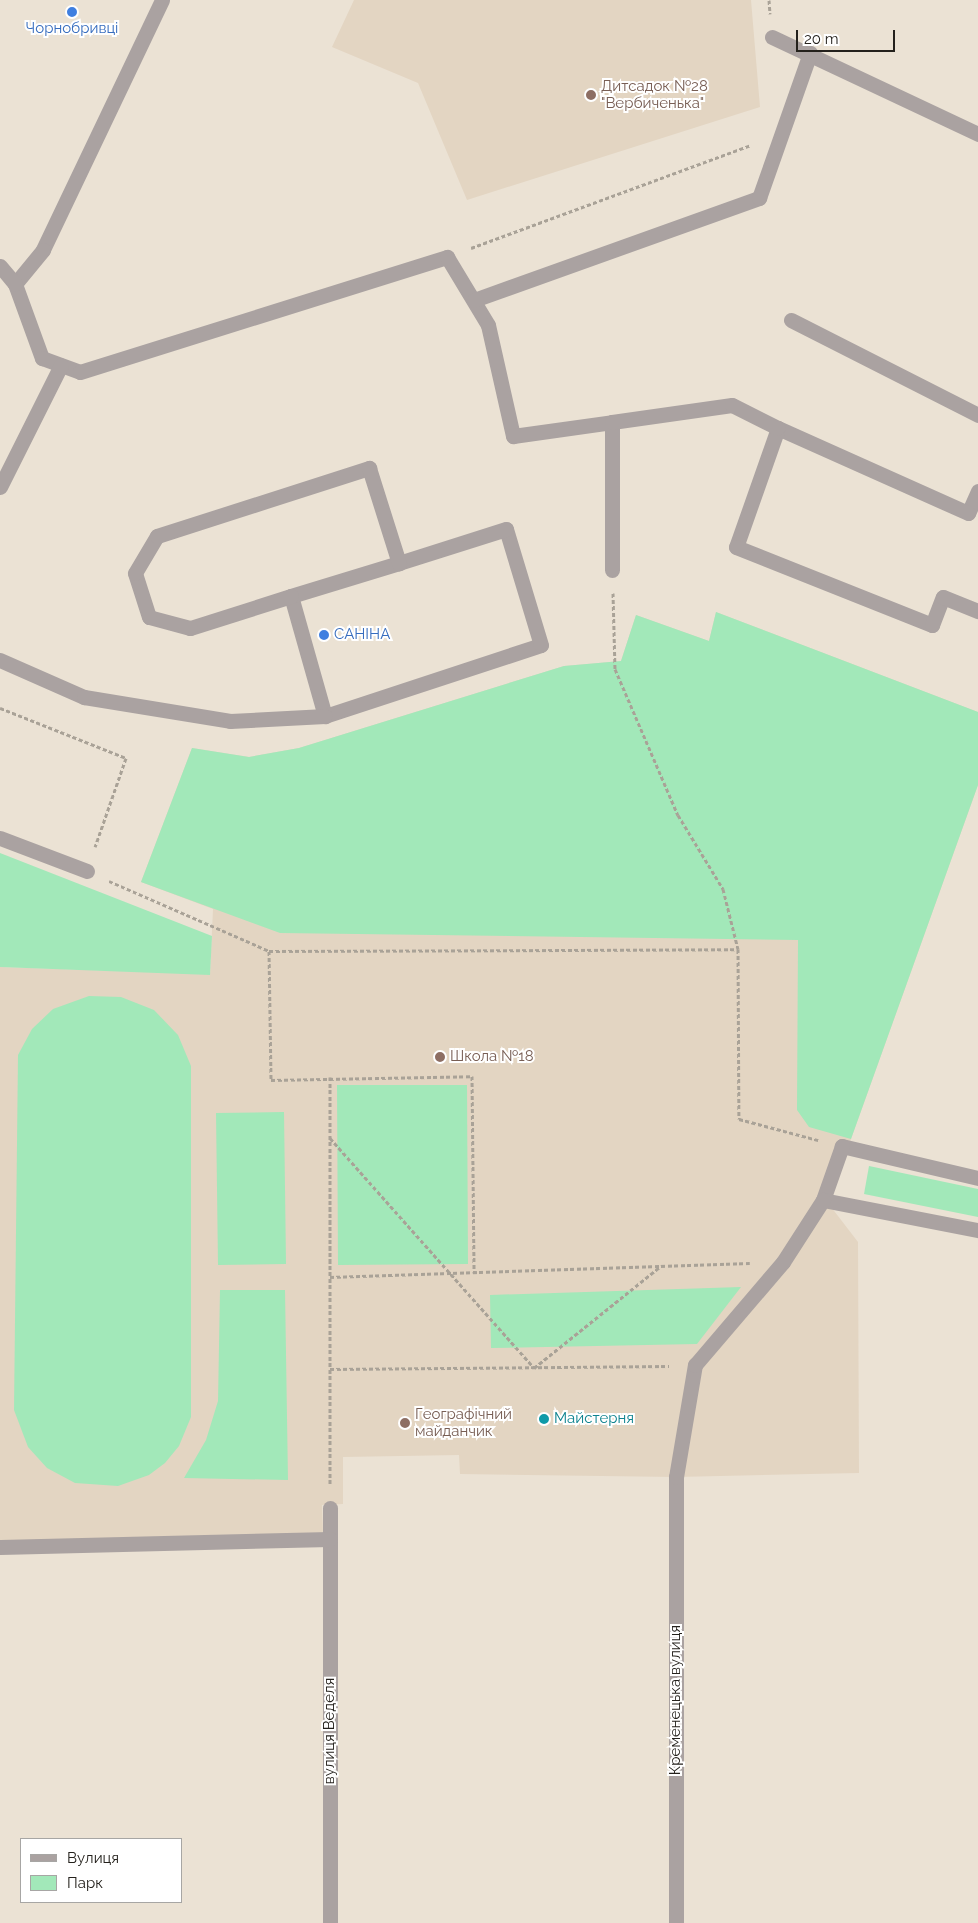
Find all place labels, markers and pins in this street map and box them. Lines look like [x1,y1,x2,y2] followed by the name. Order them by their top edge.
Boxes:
[66,6,78,18] marker: Чорнобривці
[26,20,118,38] place label: Чорнобривці
[601,77,708,112] place label: Дитсадок №28 "Вербиченька"
[585,89,597,101] marker: Дитсадок №28 "Вербиченька"
[334,626,390,644] place label: САНІНА
[318,629,330,641] marker: САНІНА
[450,1048,534,1066] place label: Школа №18
[434,1051,446,1063] marker: Школа №18
[415,1405,512,1440] place label: Географічний майданчик
[554,1410,634,1428] place label: Майстерня
[538,1413,550,1425] marker: Майстерня
[399,1417,411,1429] marker: Географічний майданчик

